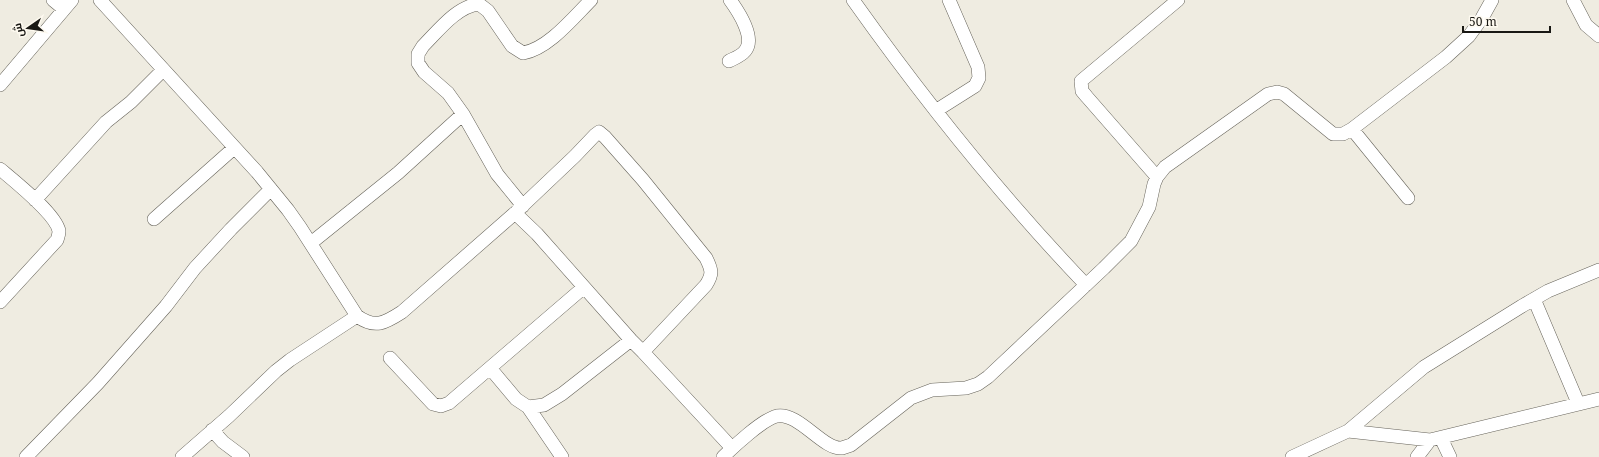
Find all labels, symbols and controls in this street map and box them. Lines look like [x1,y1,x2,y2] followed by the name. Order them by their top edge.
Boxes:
[8,8,48,48] north arrow
[1463,8,1550,34] scale bar
[1469,13,1497,30] text: 50 m
[9,22,27,39] text: ش

